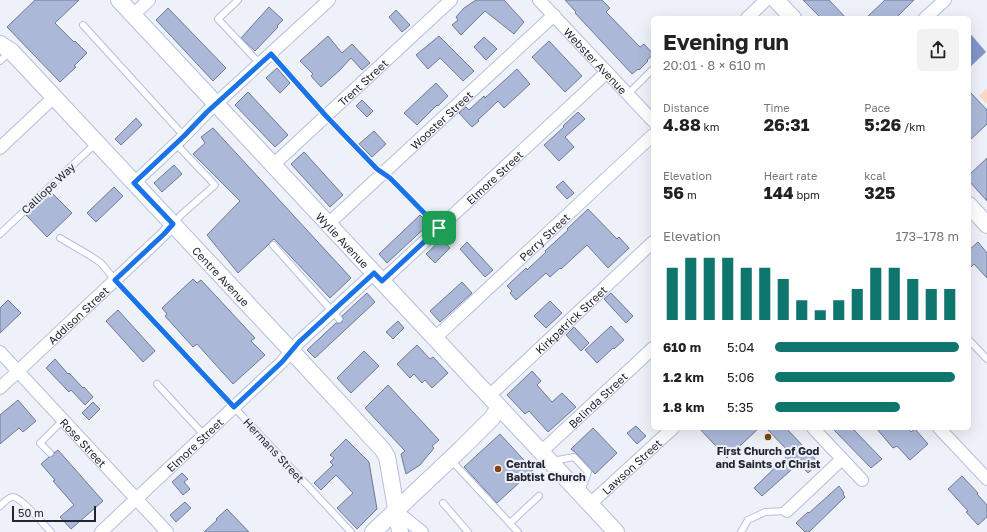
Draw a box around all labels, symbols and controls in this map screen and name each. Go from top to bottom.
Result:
street label: Webster Avenue [562,25,630,96]
text: Evening run [663,28,789,55]
button: share [917,29,959,71]
street label: Trent Street [335,56,390,108]
text: 20:01 · 8 × 610 m [663,57,766,73]
street label: Wooster Street [407,88,475,151]
text: Distance [663,101,709,114]
text: Time [764,101,790,114]
text: Pace [864,101,890,114]
text: 4.88 [663,114,701,135]
text: 26:31 [764,114,809,135]
text: 5:26 [864,114,901,135]
text: km [701,120,720,133]
text: /km [901,120,925,133]
street label: Elmore Street [463,147,525,206]
street label: Calliope Way [19,160,77,216]
text: Elevation [663,169,712,182]
text: Heart rate [764,169,817,182]
text: kcal [864,169,886,182]
text: 56 [663,182,684,203]
text: 144 [764,182,794,203]
text: 325 [864,182,895,203]
text: m [684,188,697,201]
text: bpm [794,188,820,201]
street label: Wylie Avenue [314,209,372,270]
street label: Perry Street [516,210,572,263]
pin [422,211,456,245]
icon: arrive [428,217,450,239]
text: Elevation [663,228,721,244]
text: 173–178 m [895,228,959,244]
street label: Centre Avenue [190,243,252,309]
street label: Addison Street [45,283,111,346]
street label: Kirkpatrick Street [532,283,609,356]
text: 610 m [663,339,701,355]
text: 5:04 [727,339,754,355]
street label: Belinda Street [565,369,629,430]
text: 1.2 km [663,369,704,385]
text: 5:06 [727,369,754,385]
text: 1.8 km [663,399,704,415]
text: 5:35 [727,399,754,415]
street label: Rose Street [58,415,109,469]
street label: Elmore Street [163,415,225,474]
street label: Hermans Street [241,415,307,485]
marker: First Church of God and Saints of Christ [763,432,773,442]
street label: Lawson Street [599,436,664,497]
place label: First Church of God and Saints of Christ [716,444,821,470]
place label: Central Babtist Church [506,457,586,483]
marker: Central Babtist Church [493,464,503,474]
scale bar [12,504,96,523]
text: 50 m [18,506,44,519]

